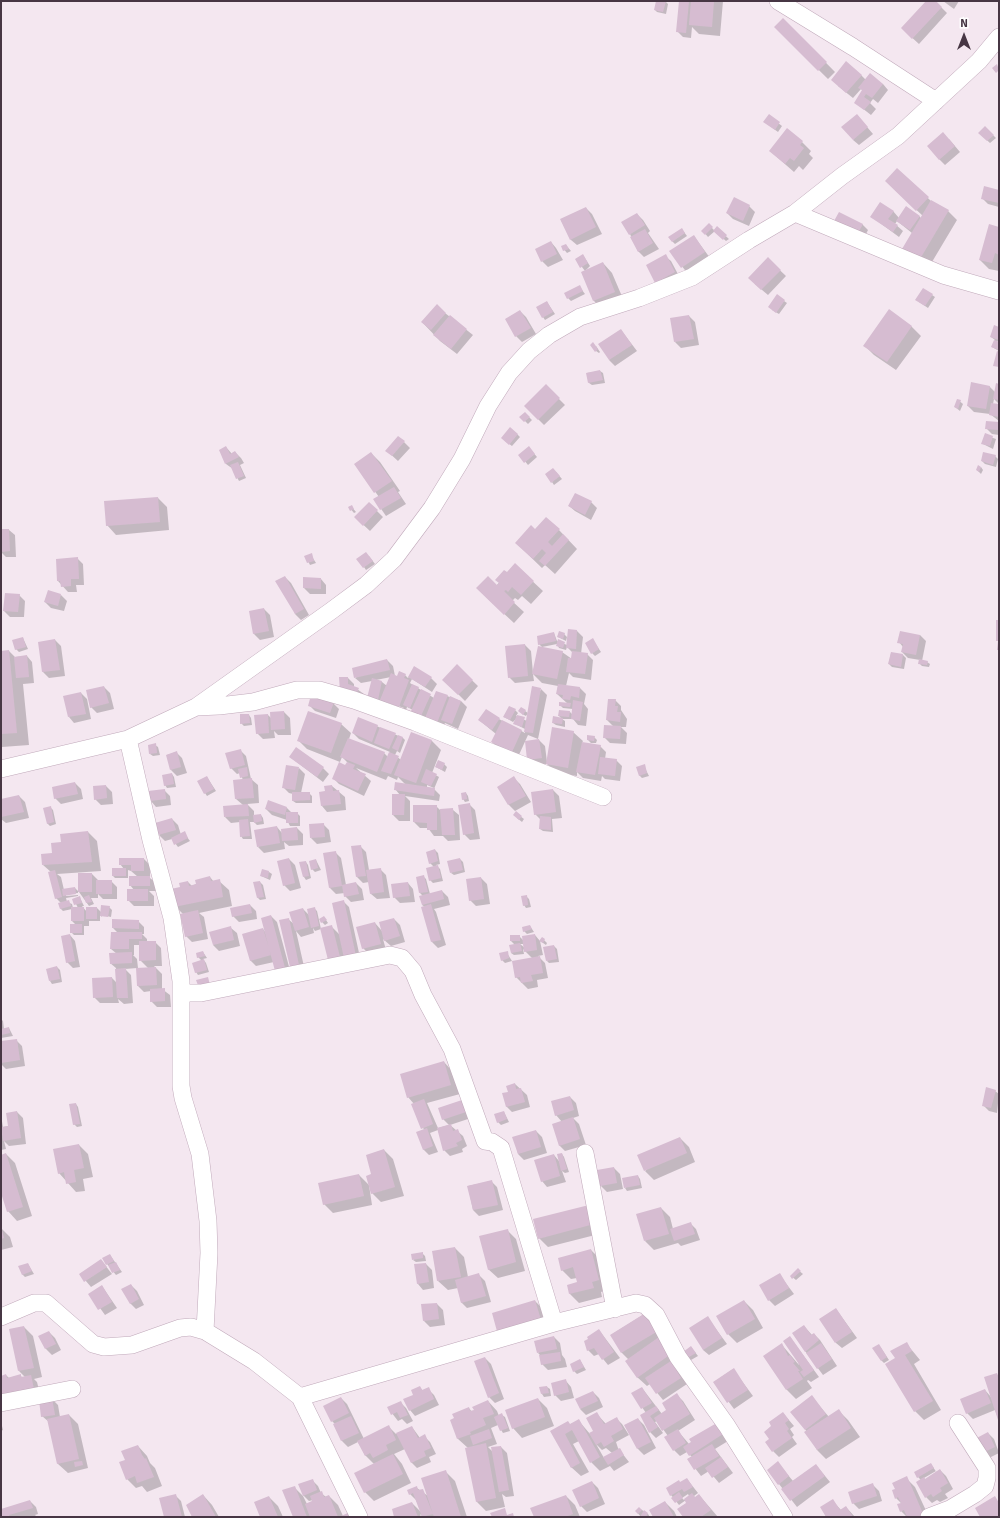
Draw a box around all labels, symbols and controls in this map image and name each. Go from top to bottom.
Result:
north arrow [944,16,984,56]
text: N [960,17,968,30]

